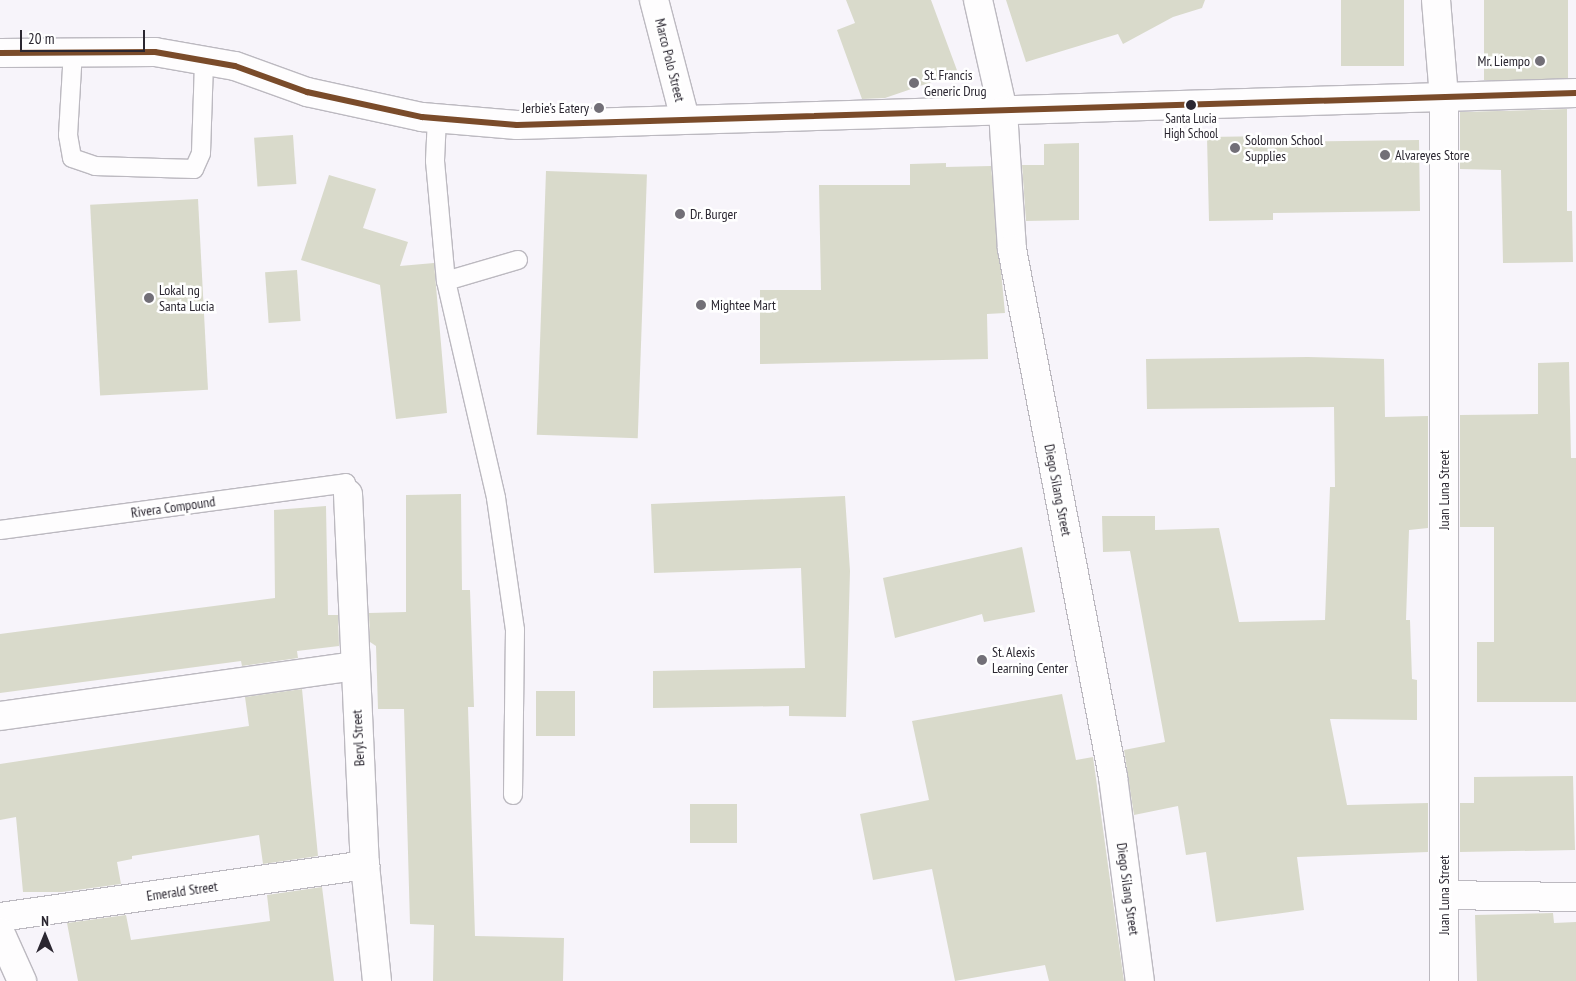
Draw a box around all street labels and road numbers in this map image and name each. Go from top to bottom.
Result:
street label: Marco Polo Street [652,17,688,103]
street label: Diego Silang Street [1041,443,1075,537]
street label: Juan Luna Street [1436,450,1452,530]
street label: Rivera Compound [130,493,216,521]
street label: Beryl Street [348,709,368,767]
street label: Diego Silang Street [1113,842,1143,936]
street label: Juan Luna Street [1436,855,1452,935]
street label: Emerald Street [145,878,219,904]

